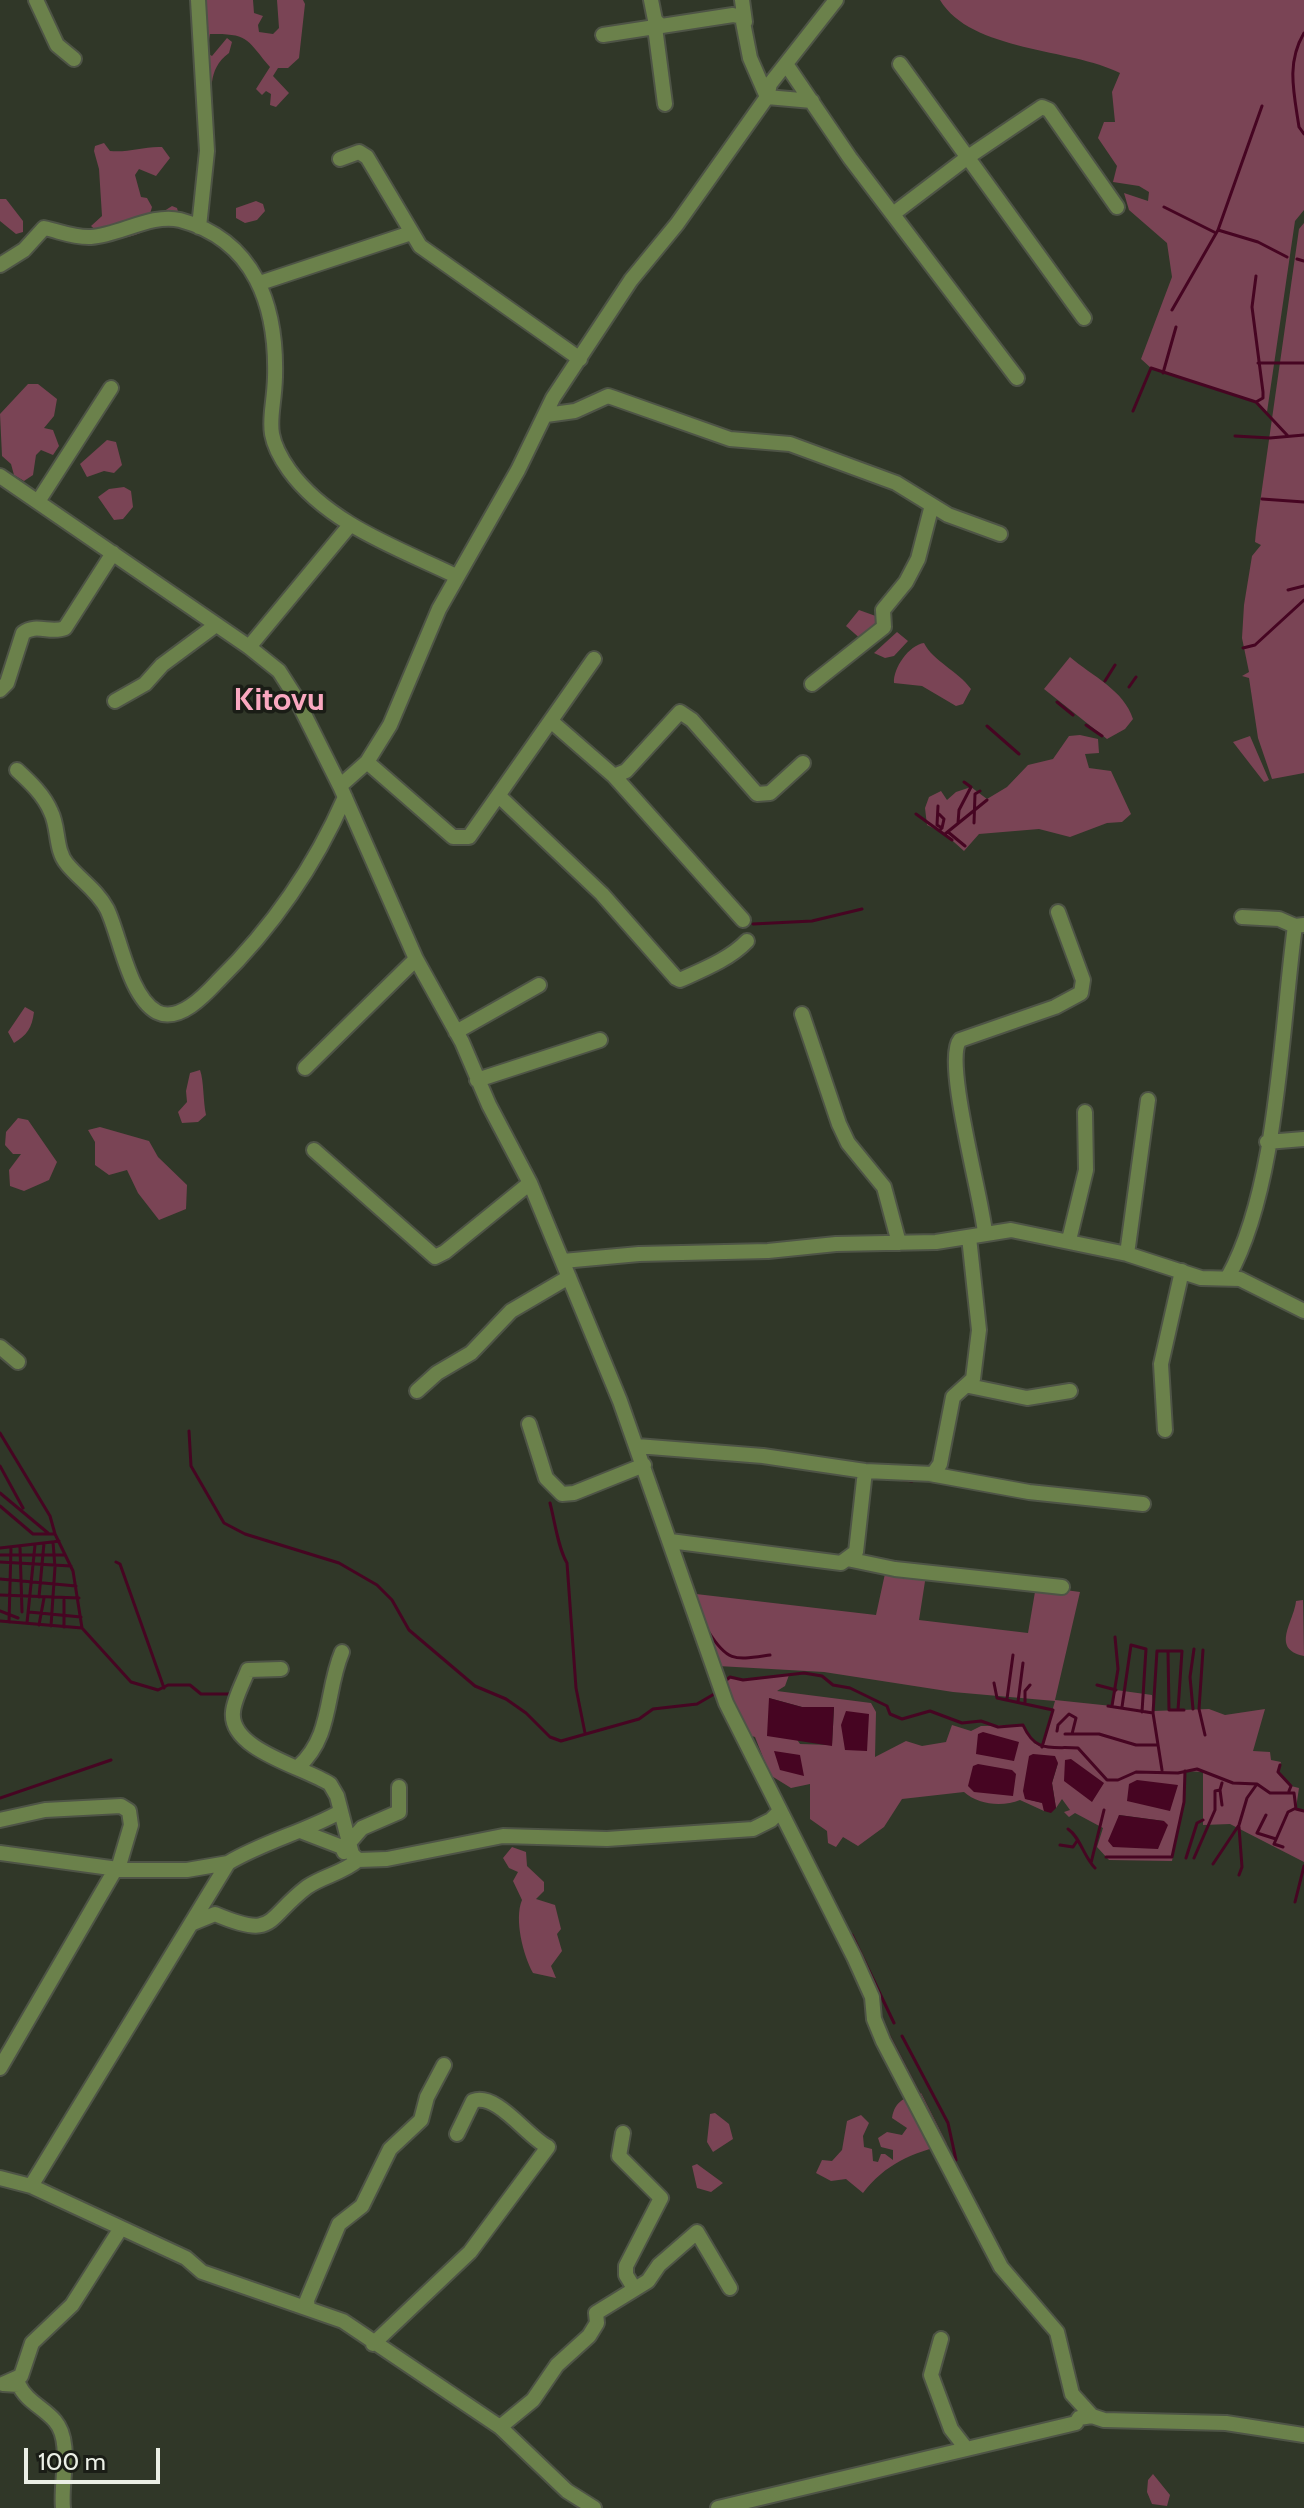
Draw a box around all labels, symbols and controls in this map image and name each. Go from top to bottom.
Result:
district label: Kitovu [233,682,325,720]
scale bar [28,2432,164,2482]
text: 100 m [38,2447,106,2476]

